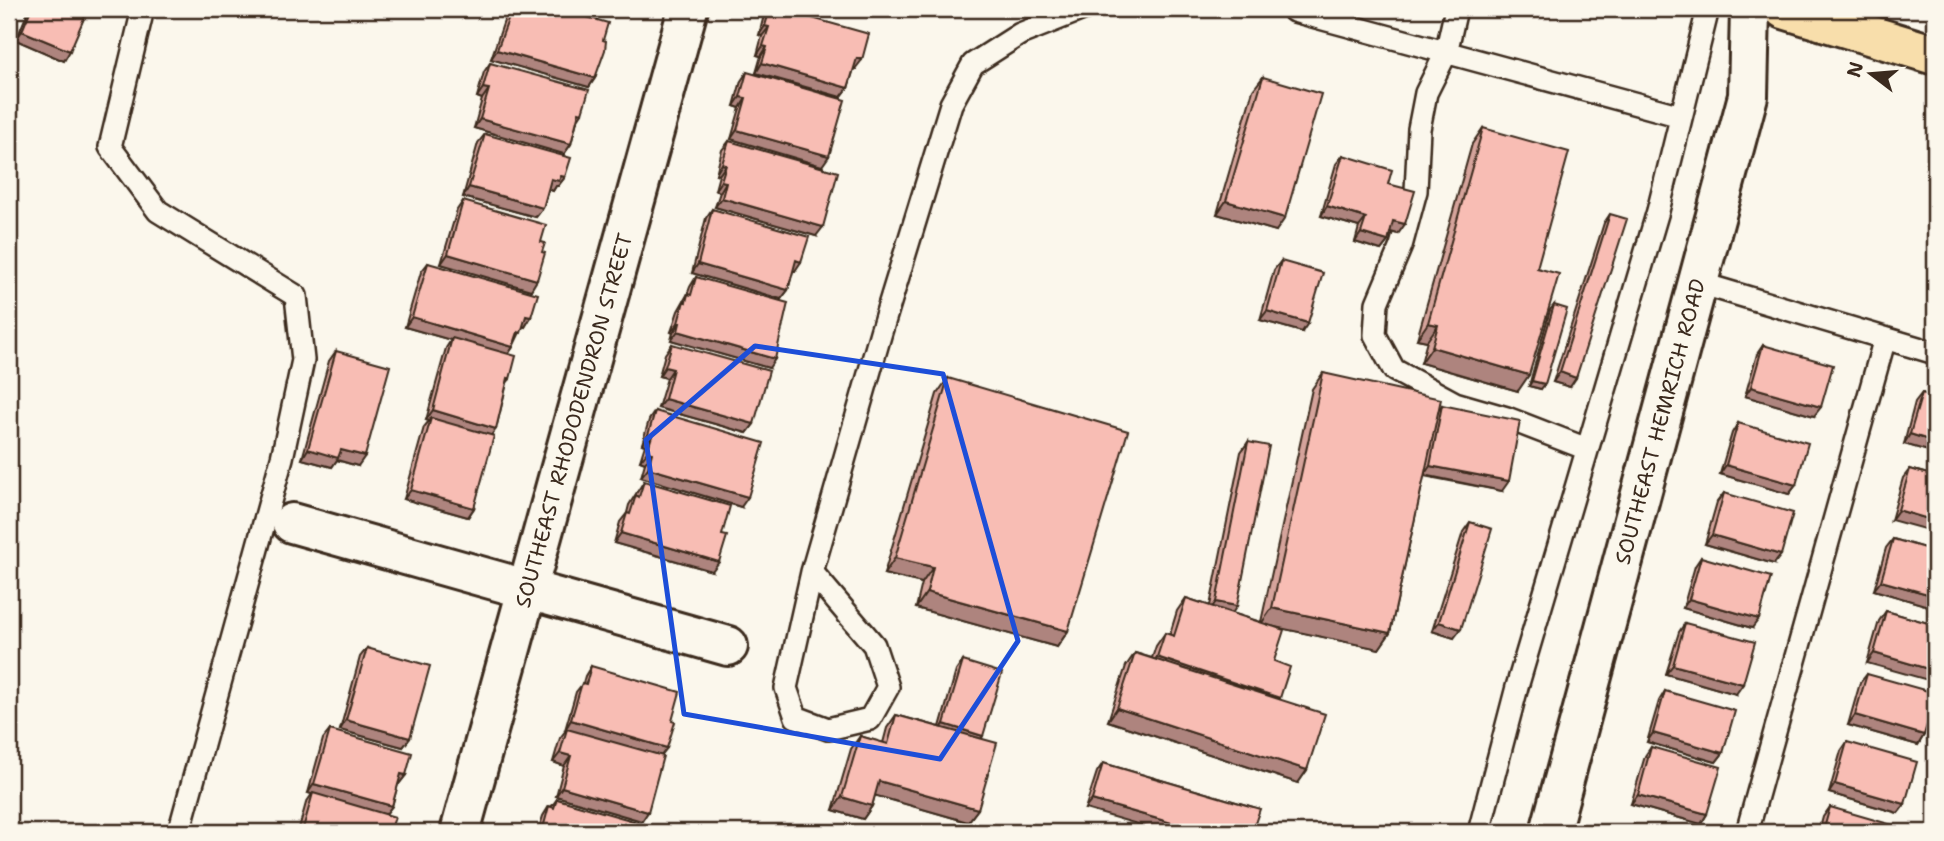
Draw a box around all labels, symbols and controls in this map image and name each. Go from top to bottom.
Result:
north arrow [1836,38,1906,108]
text: N [1841,59,1869,80]
street label: SOUTHEAST RHODODENDRON STREET [509,230,639,611]
street label: SOUTHEAST HEMRICH ROAD [1609,276,1712,568]

